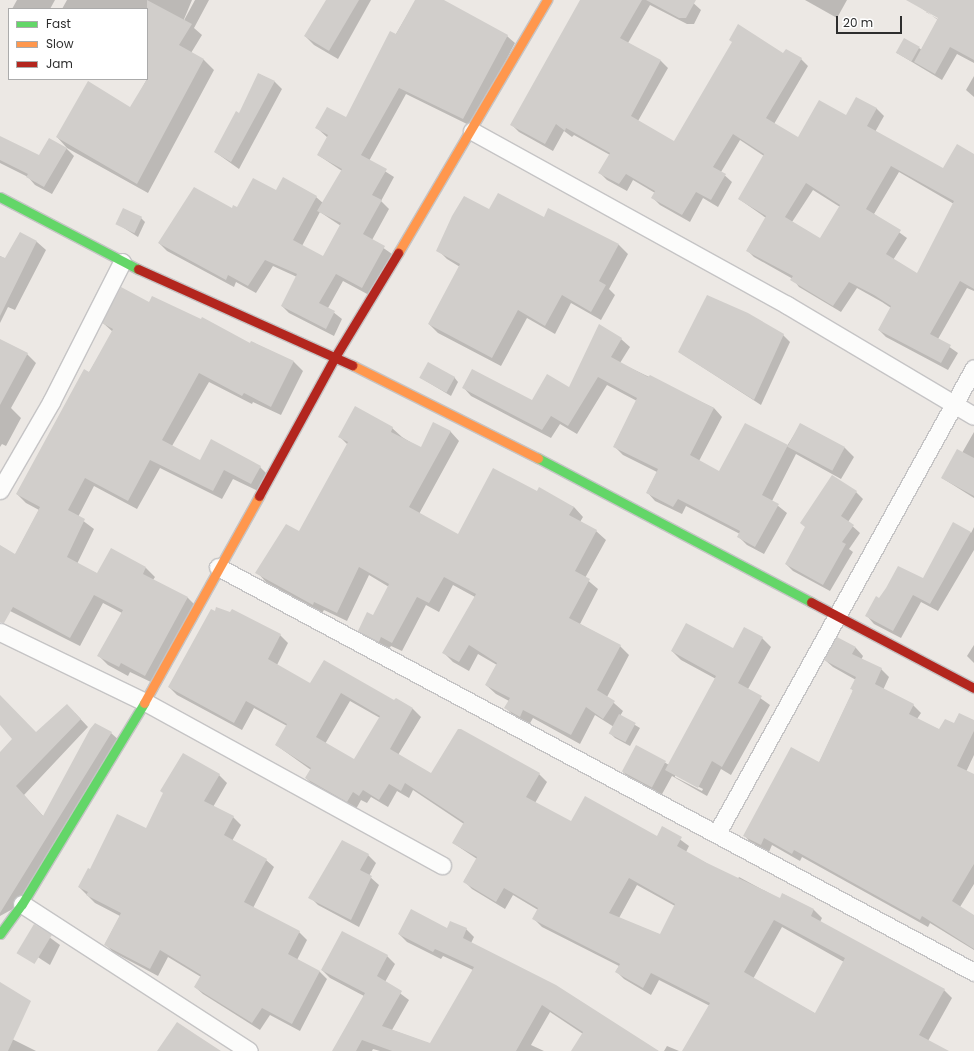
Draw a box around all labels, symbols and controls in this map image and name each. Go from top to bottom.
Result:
legend [8,8,148,80]
scale bar [838,8,904,34]
text: 20 m [843,14,873,31]
text: Fast [46,15,71,32]
text: Slow [46,35,74,52]
text: Jam [46,55,73,72]

